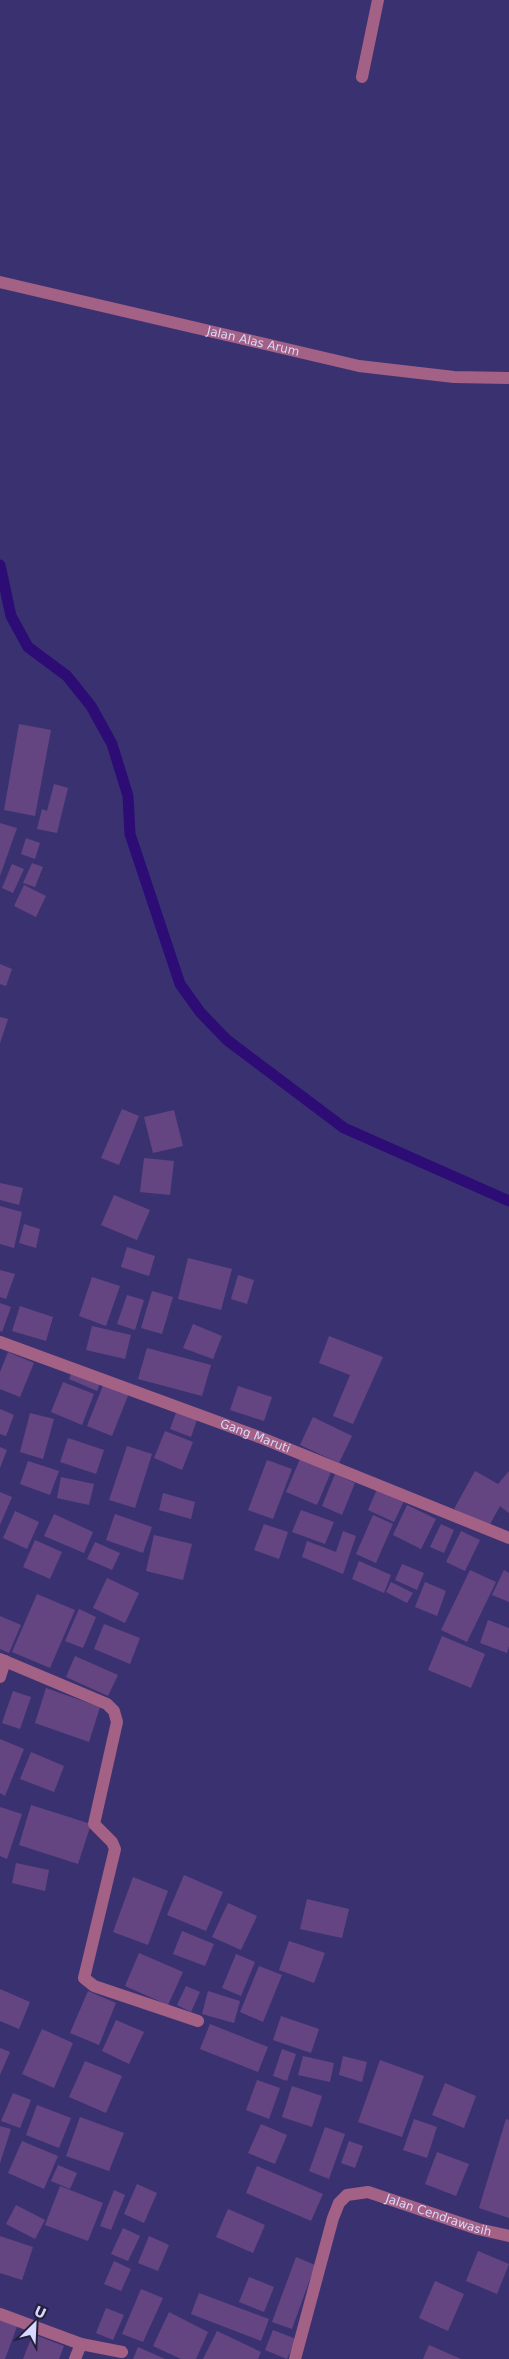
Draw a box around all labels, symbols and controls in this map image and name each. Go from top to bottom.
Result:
street label: Jalan Alas Arum [205,323,301,359]
street label: Gang Maruti [218,1416,292,1456]
street label: Jalan Cendrawasih [383,2191,493,2239]
north arrow [10,2299,60,2349]
text: U [32,2303,49,2322]

